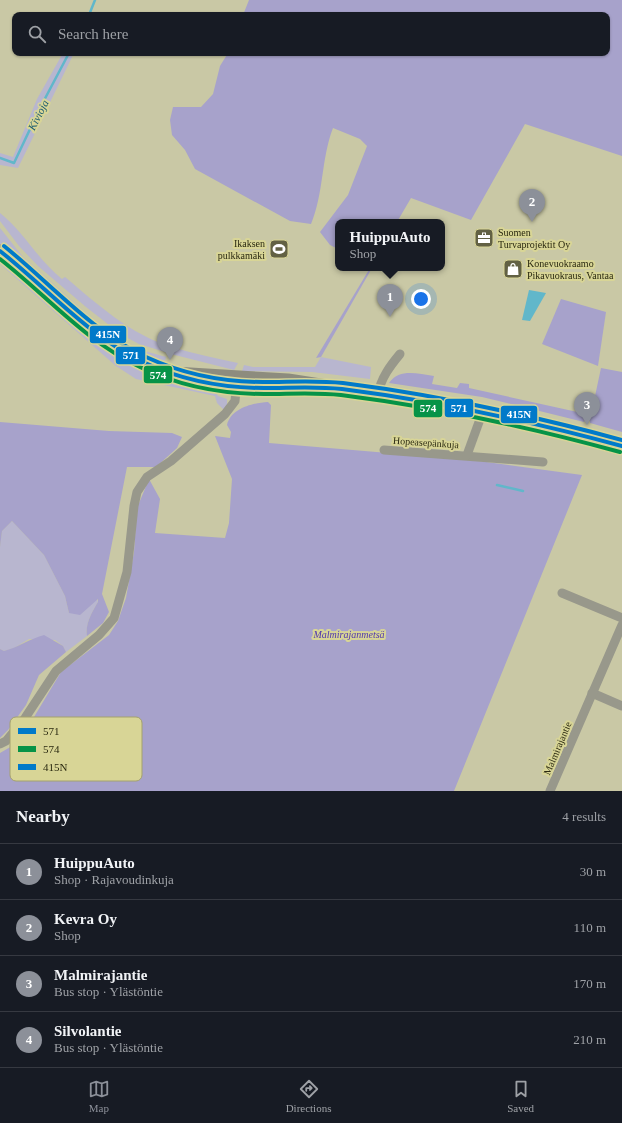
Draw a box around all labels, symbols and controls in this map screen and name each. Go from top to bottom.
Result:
search box [12,12,610,56]
icon: search [26,23,48,45]
text: Search here [58,26,128,42]
water label: Kivioja [25,97,51,133]
pin: 2 [519,189,545,222]
popup [335,219,445,271]
office icon: Suomen Turvaprojektit Oy [473,227,495,249]
place label: Suomen Turvaprojektit Oy [498,227,570,250]
text: HuippuAuto [350,229,430,245]
place label: Ikaksen pulkkamäki [218,238,265,261]
sports icon: Ikaksen pulkkamäki [268,238,290,260]
text: Shop [350,246,376,261]
shop icon: Konevuokraamo Pikavuokraus, Vantaa [502,258,524,280]
place label: Konevuokraamo Pikavuokraus, Vantaa [527,258,614,281]
pin: 1 [377,284,403,317]
your location [411,289,431,309]
line badge: 415N [89,325,127,344]
pin: 4 [157,327,183,360]
text: 415N [96,328,120,340]
line badge: 571 [115,346,146,365]
text: 571 [123,349,139,361]
line badge: 574 [143,365,173,384]
text: 574 [150,369,167,381]
pin: 3 [574,392,600,425]
line badge: 571 [444,398,474,418]
line badge: 574 [413,399,443,418]
text: 574 [420,402,437,414]
text: 571 [451,402,467,414]
line badge: 415N [500,405,538,424]
text: 415N [507,408,531,420]
street label: Hopeasepänkuja [393,435,460,450]
park label: Malmirajanmetsä [312,629,385,640]
legend [10,717,142,781]
street label: Malmirajantie [541,719,574,776]
text: 571 [43,725,60,737]
text: 574 [43,743,60,755]
text: 415N [43,761,68,773]
text: Nearby [16,807,70,826]
text: 4 results [562,809,606,824]
text: HuippuAuto [54,855,135,871]
text: 1 [26,864,32,879]
text: 30 m [580,864,606,879]
text: Shop · Rajavoudinkuja [54,872,174,887]
text: Kevra Oy [54,911,117,927]
text: 2 [26,920,32,935]
text: 110 m [574,920,606,935]
text: Shop [54,928,81,943]
text: Malmirajantie [54,967,147,983]
text: 3 [26,976,32,991]
text: 170 m [573,976,606,991]
text: Bus stop · Ylästöntie [54,984,163,999]
text: Silvolantie [54,1023,122,1039]
text: 4 [26,1032,32,1047]
text: 210 m [573,1032,606,1047]
text: Bus stop · Ylästöntie [54,1040,163,1055]
tab: Map [88,1078,110,1114]
tab: Directions [286,1078,331,1114]
tab: Saved [507,1078,534,1114]

